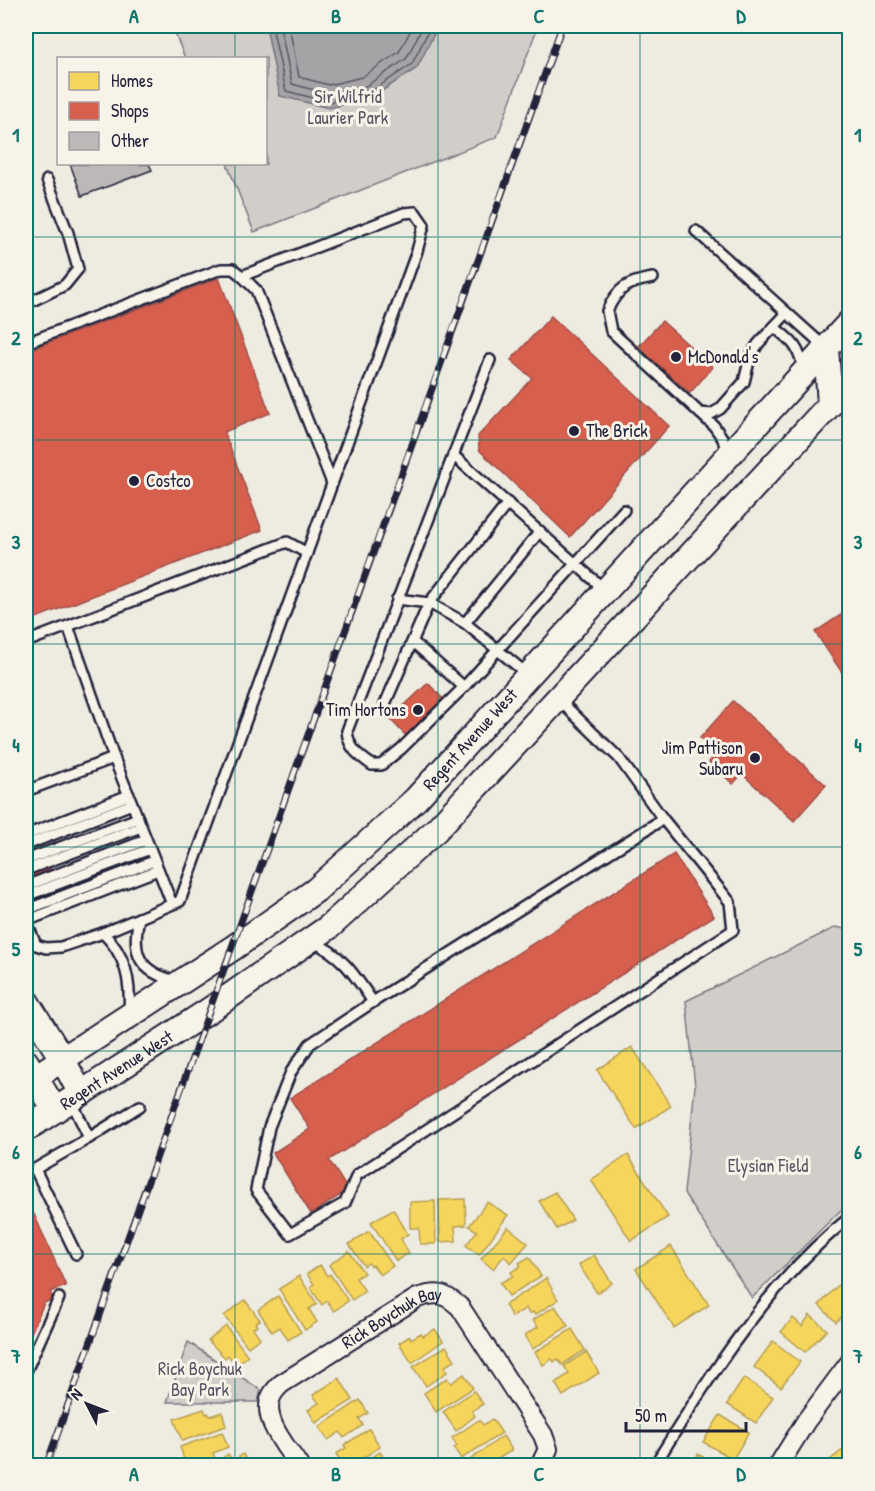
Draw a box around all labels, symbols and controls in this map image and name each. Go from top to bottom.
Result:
text: A [129,2,139,29]
text: B [331,2,341,29]
text: C [534,2,545,29]
text: D [736,2,746,29]
legend [57,57,267,165]
text: Homes [111,68,153,93]
park label: Sir Wilfrid Laurier Park [308,84,389,130]
text: Shops [111,98,149,123]
text: 1 [12,121,20,148]
text: 1 [854,121,862,148]
text: Other [111,128,149,153]
text: 2 [11,324,21,351]
text: 2 [853,324,863,351]
place label: McDonald's [688,344,758,369]
marker: McDonald's [669,350,683,364]
place label: The Brick [586,418,648,443]
marker: The Brick [567,424,581,438]
place label: Costco [146,468,190,493]
marker: Costco [127,474,141,488]
text: 3 [12,528,21,555]
text: 3 [854,528,863,555]
street label: Regent Avenue West [417,682,523,796]
place label: Tim Hortons [326,697,406,722]
marker: Tim Hortons [411,703,425,717]
text: 4 [12,731,20,758]
text: 4 [854,731,862,758]
place label: Jim Pattison Subaru [661,735,743,781]
marker: Jim Pattison Subaru [748,751,762,765]
text: 5 [12,935,21,962]
text: 5 [854,935,863,962]
street label: Regent Avenue West [55,1023,178,1116]
text: 6 [12,1138,20,1165]
text: 6 [854,1138,862,1165]
park label: Elysian Field [728,1153,808,1178]
street label: Rick Boychuk Bay [337,1281,444,1355]
text: 7 [10,1342,21,1369]
text: 7 [852,1342,863,1369]
park label: Rick Boychuk Bay Park [158,1356,243,1402]
north arrow [57,1374,117,1434]
text: N [65,1383,87,1404]
scale bar [626,1395,746,1433]
text: 50 m [635,1403,667,1428]
text: A [129,1460,139,1487]
text: B [331,1460,341,1487]
text: C [534,1460,545,1487]
text: D [736,1460,746,1487]

